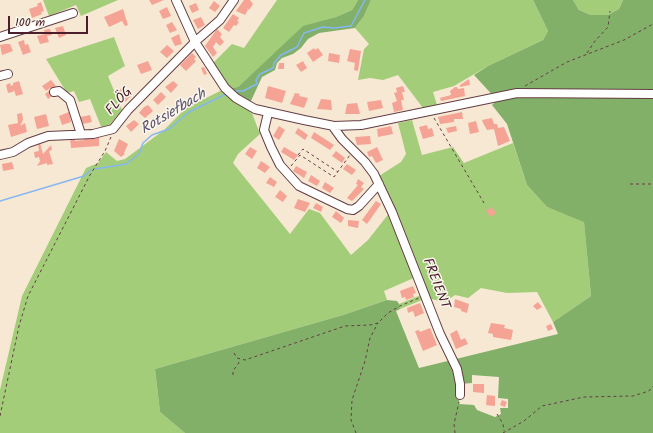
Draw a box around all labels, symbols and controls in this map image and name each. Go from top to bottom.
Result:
scale bar [10,8,90,34]
text: 100 m [15,13,45,32]
street label: FLÖG [103,84,137,120]
water label: Rotsiefbach [138,86,210,140]
street label: FREIENT [418,256,452,312]

